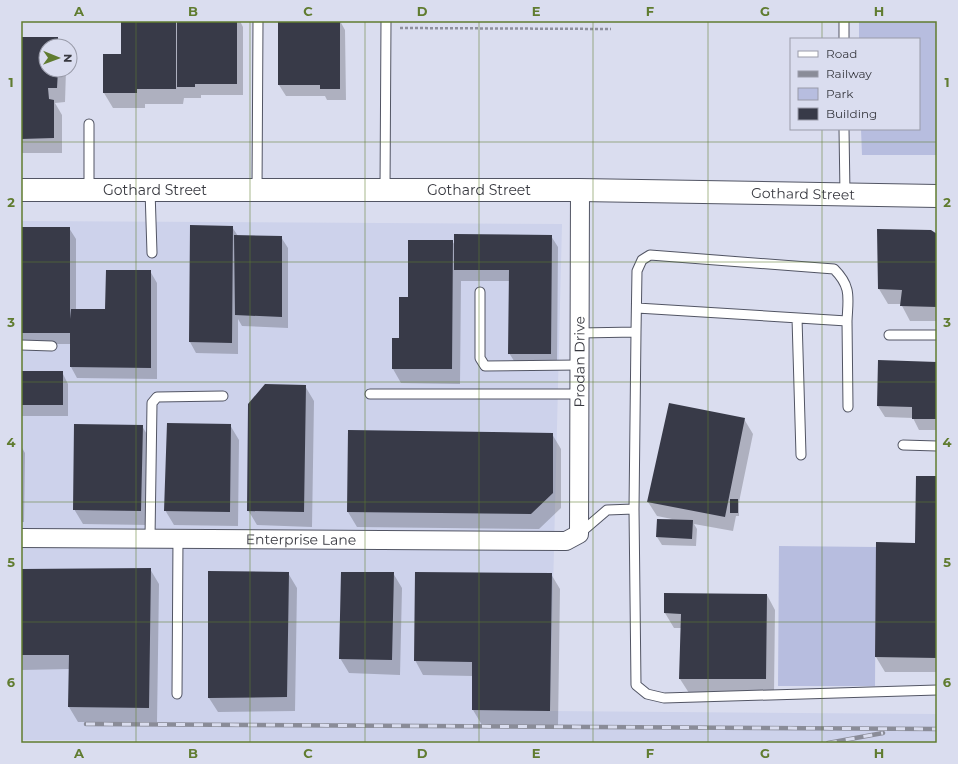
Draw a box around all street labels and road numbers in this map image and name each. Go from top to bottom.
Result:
street label: Gothard Street [103,181,207,199]
street label: Gothard Street [427,181,531,199]
street label: Gothard Street [751,184,855,204]
street label: Prodan Drive [570,316,589,408]
street label: Enterprise Lane [246,530,356,549]

